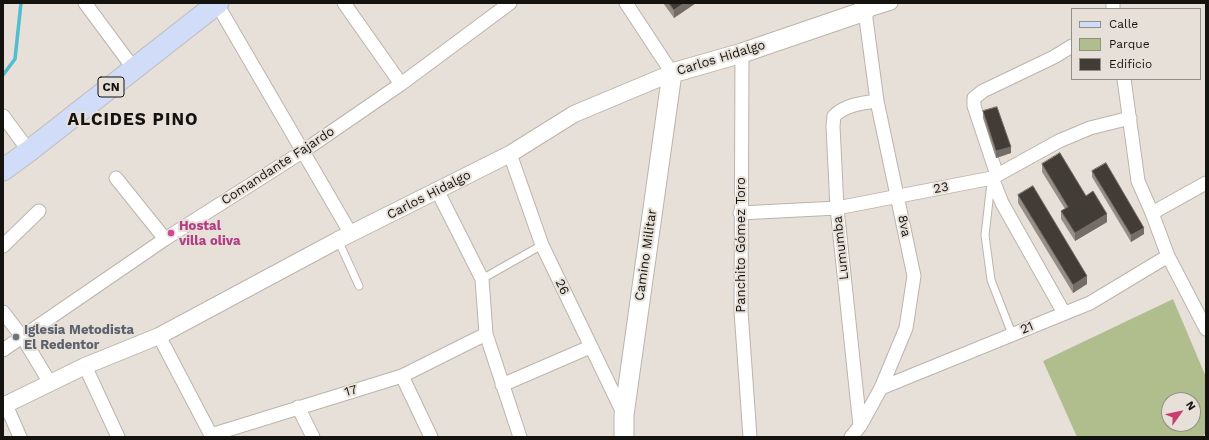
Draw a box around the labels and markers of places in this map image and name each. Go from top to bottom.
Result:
place label: Hostal villa oliva [179,218,240,249]
marker: Hostal villa oliva [166,228,176,238]
place label: Iglesia Metodista El Redentor [24,322,134,353]
marker: Iglesia Metodista El Redentor [11,332,21,342]

